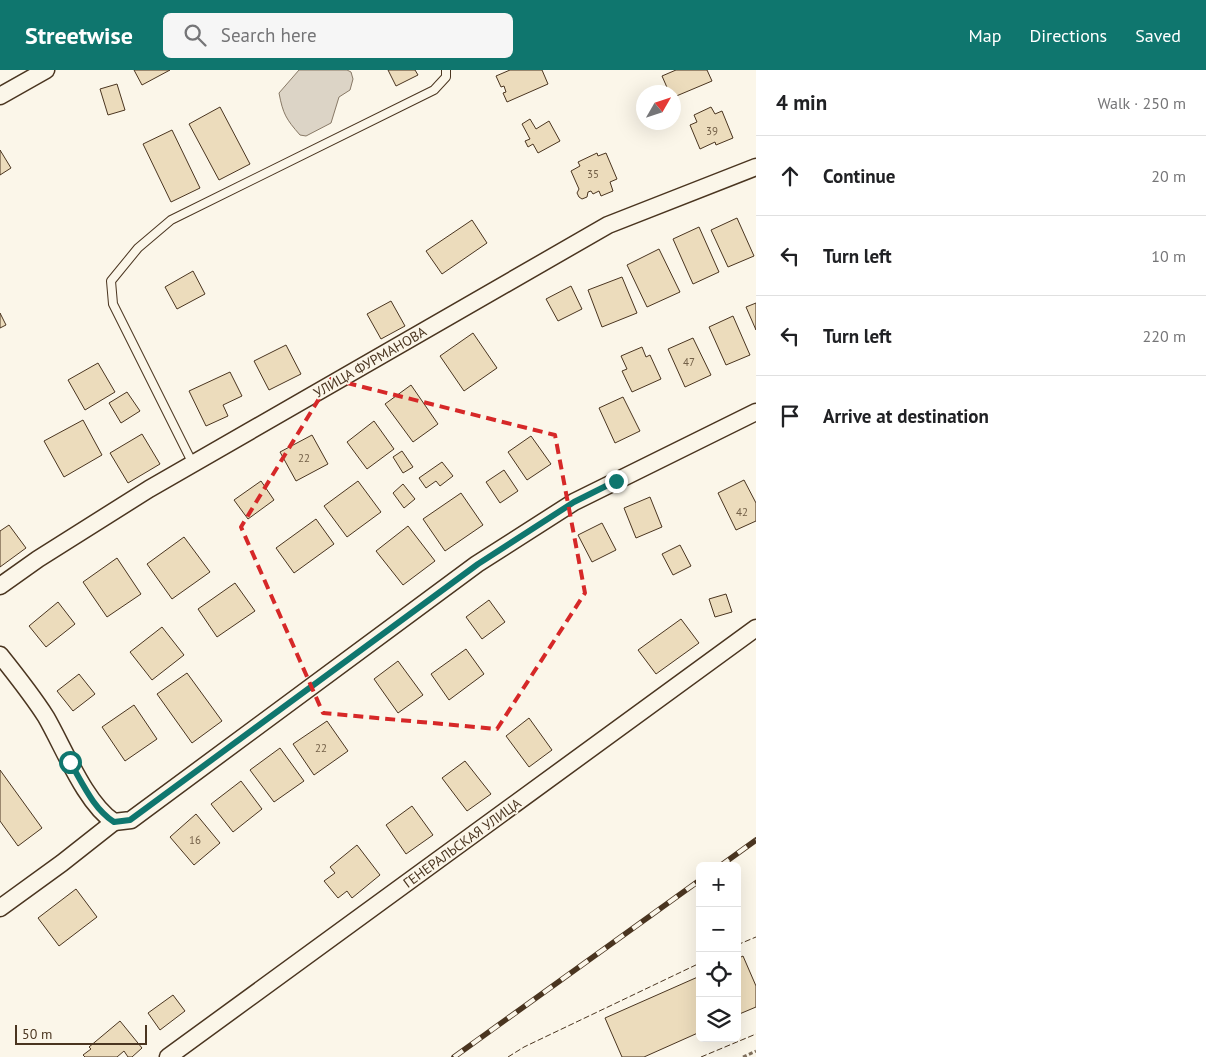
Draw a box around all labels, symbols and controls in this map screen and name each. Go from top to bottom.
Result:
search box [163,13,513,58]
text: Streetwise [25,20,133,51]
icon: search [181,21,209,49]
text: Search here [221,23,317,47]
text: Map [969,24,1001,47]
text: Directions [1029,24,1107,47]
text: Saved [1135,24,1181,47]
north arrow [636,85,681,130]
text: 4 min [776,89,827,116]
text: Walk · 250 m [1097,93,1186,113]
house number: 39 [706,124,718,138]
icon: ahead [776,162,804,190]
text: Continue [823,164,895,188]
text: 20 m [1151,166,1186,186]
house number: 35 [587,167,599,181]
icon: left [776,242,804,270]
text: Turn left [823,244,892,268]
text: 10 m [1151,246,1186,266]
street label: УЛИЦА ФУРМАНОВА [310,322,430,402]
icon: left [776,322,804,350]
text: Turn left [823,324,892,348]
text: 220 m [1143,326,1186,346]
house number: 47 [683,355,695,369]
icon: arrive [776,402,804,430]
text: Arrive at destination [823,404,989,428]
house number: 22 [298,451,310,465]
route end [605,470,628,493]
house number: 42 [736,505,748,519]
house number: 22 [315,741,327,755]
route start [59,751,82,774]
street label: ГЕНЕРАЛЬСКАЯ УЛИЦА [400,794,525,892]
house number: 16 [189,833,201,847]
map controls [696,862,741,1042]
button: + [696,862,741,907]
button: − [696,907,741,952]
button: locate [696,952,741,997]
button: layers [696,997,741,1042]
scale bar [15,1022,148,1045]
text: 50 m [22,1025,52,1043]

